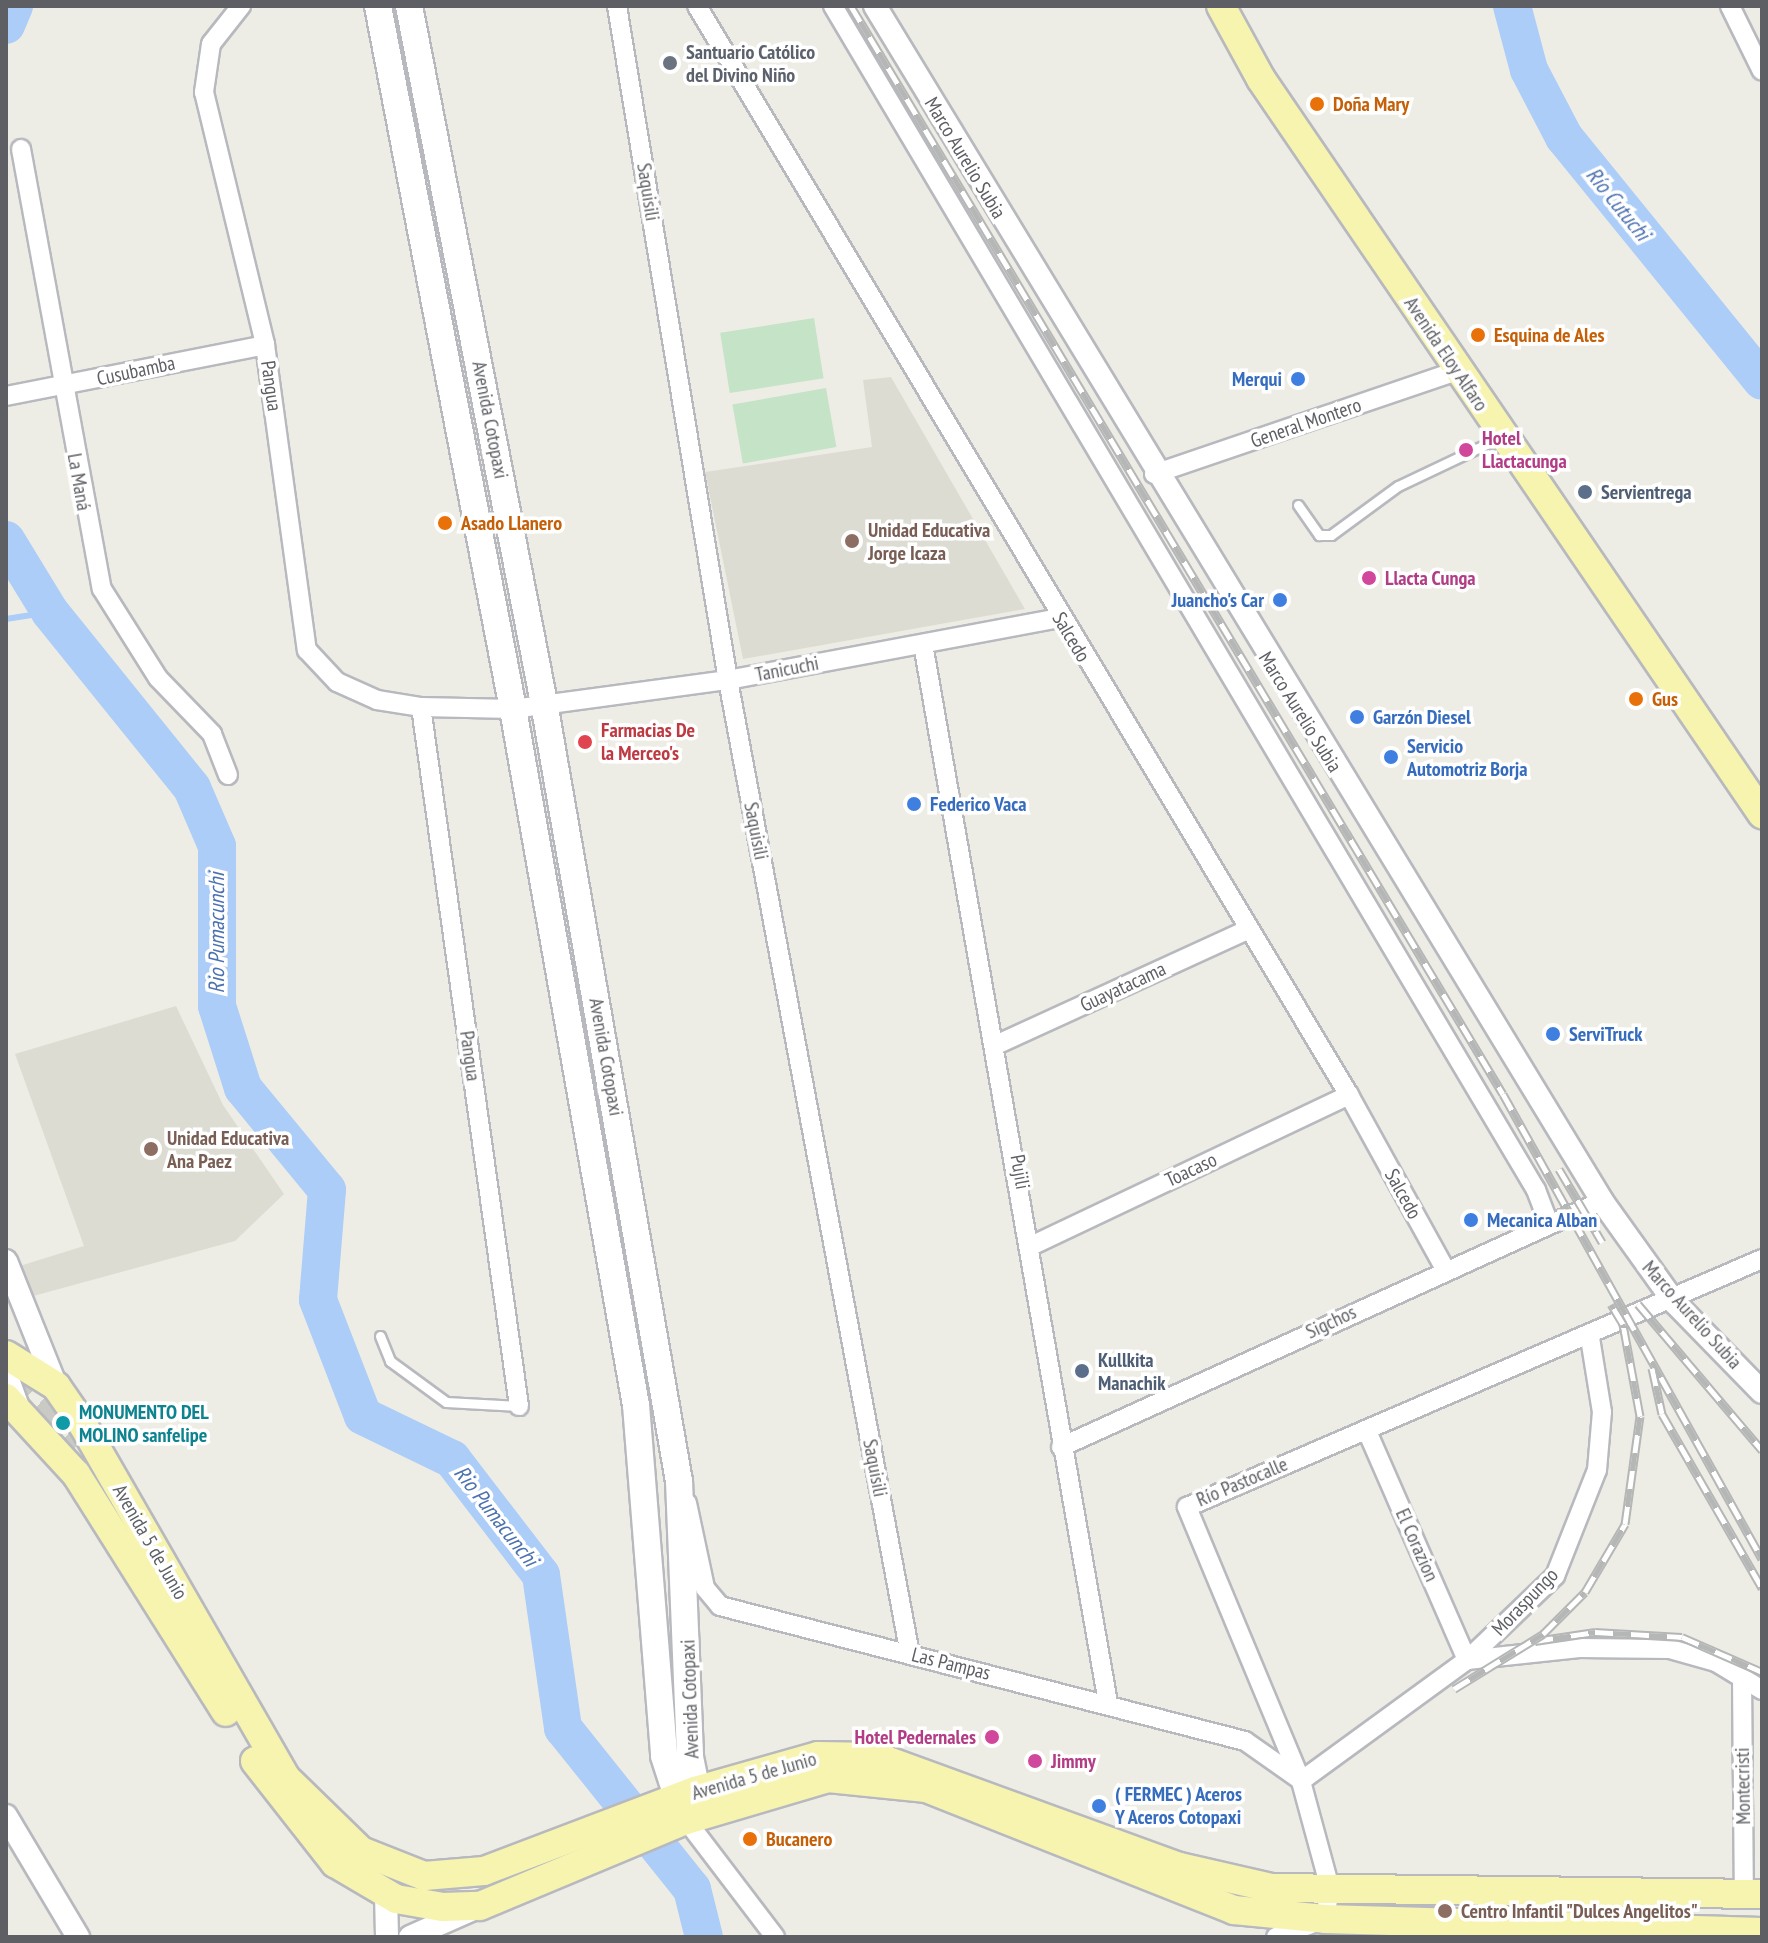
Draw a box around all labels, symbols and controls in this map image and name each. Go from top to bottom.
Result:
place label: Santuario Católico del Divino Niño [686,40,815,87]
marker: Santuario Católico del Divino Niño [661,54,679,72]
place label: Doña Mary [1333,92,1409,116]
street label: Marco Aurelio Subia [919,93,1011,223]
marker: Doña Mary [1308,95,1326,113]
street label: Saquisili [632,161,664,223]
water label: Río Cutuchi [1580,162,1656,246]
street label: Avenida Eloy Alfaro [1399,292,1493,416]
place label: Esquina de Ales [1494,323,1605,347]
marker: Esquina de Ales [1469,326,1487,344]
street label: Cusubamba [95,351,177,391]
street label: Pangua [256,359,286,413]
street label: Avenida Cotopaxi [467,359,513,481]
place label: Merqui [1232,367,1282,391]
marker: Merqui [1289,370,1307,388]
street label: General Montero [1248,393,1364,453]
place label: Hotel Llactacunga [1482,426,1567,473]
marker: Hotel Llactacunga [1457,441,1475,459]
street label: La Maná [62,451,96,513]
place label: Servientrega [1601,480,1692,504]
marker: Servientrega [1576,483,1594,501]
place label: Asado Llanero [461,511,562,535]
marker: Asado Llanero [436,514,454,532]
place label: Unidad Educativa Jorge Icaza [868,518,990,565]
marker: Unidad Educativa Jorge Icaza [843,532,861,550]
place label: Llacta Cunga [1385,566,1476,590]
marker: Llacta Cunga [1360,569,1378,587]
place label: Juancho's Car [1171,588,1264,612]
marker: Juancho's Car [1271,591,1289,609]
street label: Salcedo [1047,608,1095,666]
street label: Marco Aurelio Subia [1253,647,1347,777]
street label: Tanicuchi [753,651,821,687]
place label: Gus [1652,687,1678,711]
marker: Gus [1627,690,1645,708]
place label: Garzón Diesel [1373,705,1471,729]
marker: Garzón Diesel [1348,708,1366,726]
place label: Farmacias De la Merceo's [601,718,695,765]
marker: Farmacias De la Merceo's [576,733,594,751]
place label: Servicio Automotriz Borja [1407,734,1528,781]
marker: Servicio Automotriz Borja [1382,748,1400,766]
place label: Federico Vaca [930,792,1027,816]
marker: Federico Vaca [905,795,923,813]
street label: Saquisili [739,800,773,862]
water label: Rio Pumacunchi [204,873,230,993]
street label: Guayatacama [1076,957,1170,1017]
street label: Avenida Cotopaxi [584,996,628,1118]
place label: ServiTruck [1569,1022,1642,1046]
marker: ServiTruck [1544,1025,1562,1043]
street label: Pangua [455,1029,485,1083]
place label: Unidad Educativa Ana Paez [167,1126,289,1173]
marker: Unidad Educativa Ana Paez [142,1140,160,1158]
street label: Toacaso [1161,1148,1221,1192]
street label: Pujili [1005,1153,1035,1191]
street label: Salcedo [1380,1165,1426,1223]
place label: Mecanica Alban [1487,1208,1598,1232]
marker: Mecanica Alban [1462,1211,1480,1229]
street label: Marco Aurelio Subia [1637,1256,1747,1374]
street label: Sigchos [1302,1300,1360,1344]
place label: Kullkita Manachik [1098,1348,1165,1395]
marker: Kullkita Manachik [1073,1362,1091,1380]
place label: MONUMENTO DEL MOLINO sanfelipe [79,1400,209,1447]
marker: MONUMENTO DEL MOLINO sanfelipe [54,1414,72,1432]
street label: Saquisili [858,1437,892,1499]
street label: Río Pastocalle [1193,1452,1291,1512]
water label: Rio Pumacunchi [448,1460,544,1572]
street label: Avenida 5 de Junio [107,1480,193,1604]
street label: El Corazion [1390,1505,1444,1585]
street label: Moraspungo [1487,1563,1563,1641]
street label: Avenida Cotopaxi [676,1639,704,1759]
street label: Las Pampas [909,1643,993,1685]
place label: Hotel Pedernales [855,1725,976,1749]
marker: Hotel Pedernales [983,1728,1001,1746]
street label: Avenida 5 de Junio [689,1747,819,1805]
street label: Montecristi [1730,1747,1756,1825]
place label: Jimmy [1051,1749,1096,1773]
marker: Jimmy [1026,1752,1044,1770]
place label: ( FERMEC ) Aceros Y Aceros Cotopaxi [1115,1782,1243,1829]
marker: ( FERMEC ) Aceros Y Aceros Cotopaxi [1090,1797,1108,1815]
place label: Bucanero [766,1827,832,1851]
marker: Bucanero [741,1830,759,1848]
place label: Centro Infantil "Dulces Angelitos" [1461,1899,1700,1923]
marker: Centro Infantil "Dulces Angelitos" [1436,1902,1454,1920]

